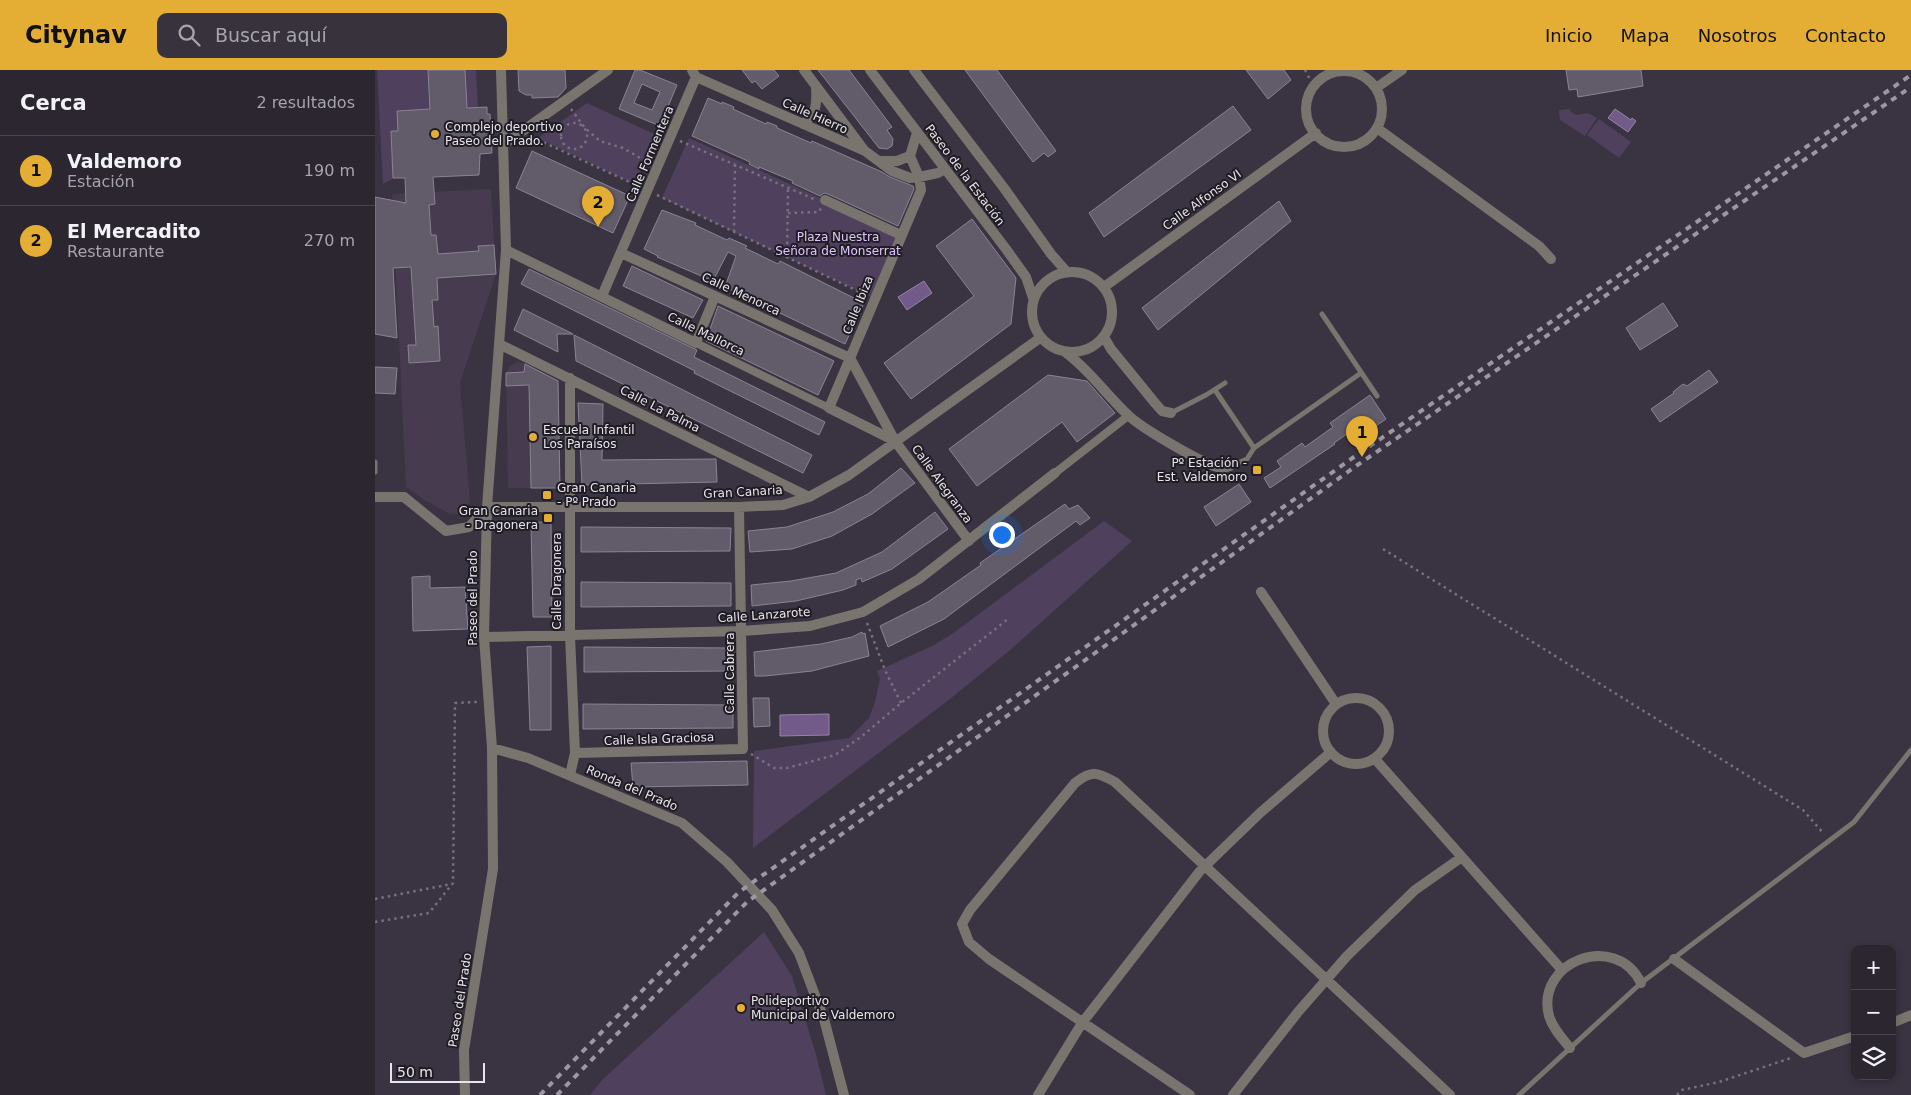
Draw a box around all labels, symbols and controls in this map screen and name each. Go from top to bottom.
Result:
search box [157,13,507,58]
text: Citynav [25,21,127,49]
icon: search [175,21,203,49]
text: Buscar aquí [215,24,327,46]
text: Inicio [1545,25,1593,46]
text: Mapa [1621,25,1670,46]
text: Nosotros [1698,25,1777,46]
text: Contacto [1805,25,1886,46]
text: Cerca [20,91,87,115]
text: 2 resultados [256,93,355,112]
street label: Calle Hierro [780,95,850,137]
street label: Calle Formentera [623,104,677,204]
place label: Complejo deportivo Paseo del Prado. [445,120,563,148]
street label: Paseo de la Estación [922,122,1008,228]
marker: Complejo deportivo Paseo del Prado. [429,128,441,140]
text: Valdemoro [67,150,182,172]
text: 1 [30,161,42,180]
text: 190 m [304,161,355,180]
street label: Calle Alfonso VI [1160,167,1244,233]
text: Estación [67,172,135,191]
pin: 2 [582,186,614,227]
text: El Mercadito [67,220,201,242]
park label: Plaza Nuestra Señora de Monserrat [775,230,901,258]
text: 2 [30,231,42,250]
text: 270 m [304,231,355,250]
text: Restaurante [67,242,164,261]
street label: Calle Menorca [700,270,782,318]
street label: Calle Ibiza [840,274,876,336]
street label: Calle Mallorca [665,309,747,359]
street label: Calle La Palma [618,383,702,435]
pin: 1 [1346,416,1378,457]
place label: Escuela Infantil Los Paraísos [543,423,635,451]
marker: Escuela Infantil Los Paraísos [527,431,539,443]
street label: Calle Alegranza [909,442,975,526]
place label: Pº Estación - Est. Valdemoro [1157,456,1247,484]
marker: Pº Estación - Est. Valdemoro [1251,464,1263,476]
place label: Gran Canaria - Pº Prado [557,481,636,509]
street label: Gran Canaria [703,483,783,501]
marker: Gran Canaria - Pº Prado [541,489,553,501]
place label: Gran Canaria - Dragonera [459,504,538,532]
marker: Gran Canaria - Dragonera [542,512,554,524]
your location [989,522,1015,548]
street label: Calle Dragonera [550,532,564,630]
street label: Paseo del Prado [466,550,480,646]
street label: Calle Lanzarote [717,605,811,625]
street label: Calle Cabrera [723,632,737,714]
street label: Calle Isla Graciosa [604,730,714,748]
street label: Ronda del Prado [584,762,680,814]
map controls [1851,945,1896,1080]
button: + [1851,945,1896,990]
street label: Paseo del Prado [446,952,474,1048]
button: − [1851,990,1896,1035]
place label: Polideportivo Municipal de Valdemoro [751,994,895,1022]
marker: Polideportivo Municipal de Valdemoro [735,1002,747,1014]
button: layers [1851,1035,1896,1080]
scale bar [390,1060,485,1083]
text: 50 m [397,1064,433,1080]

